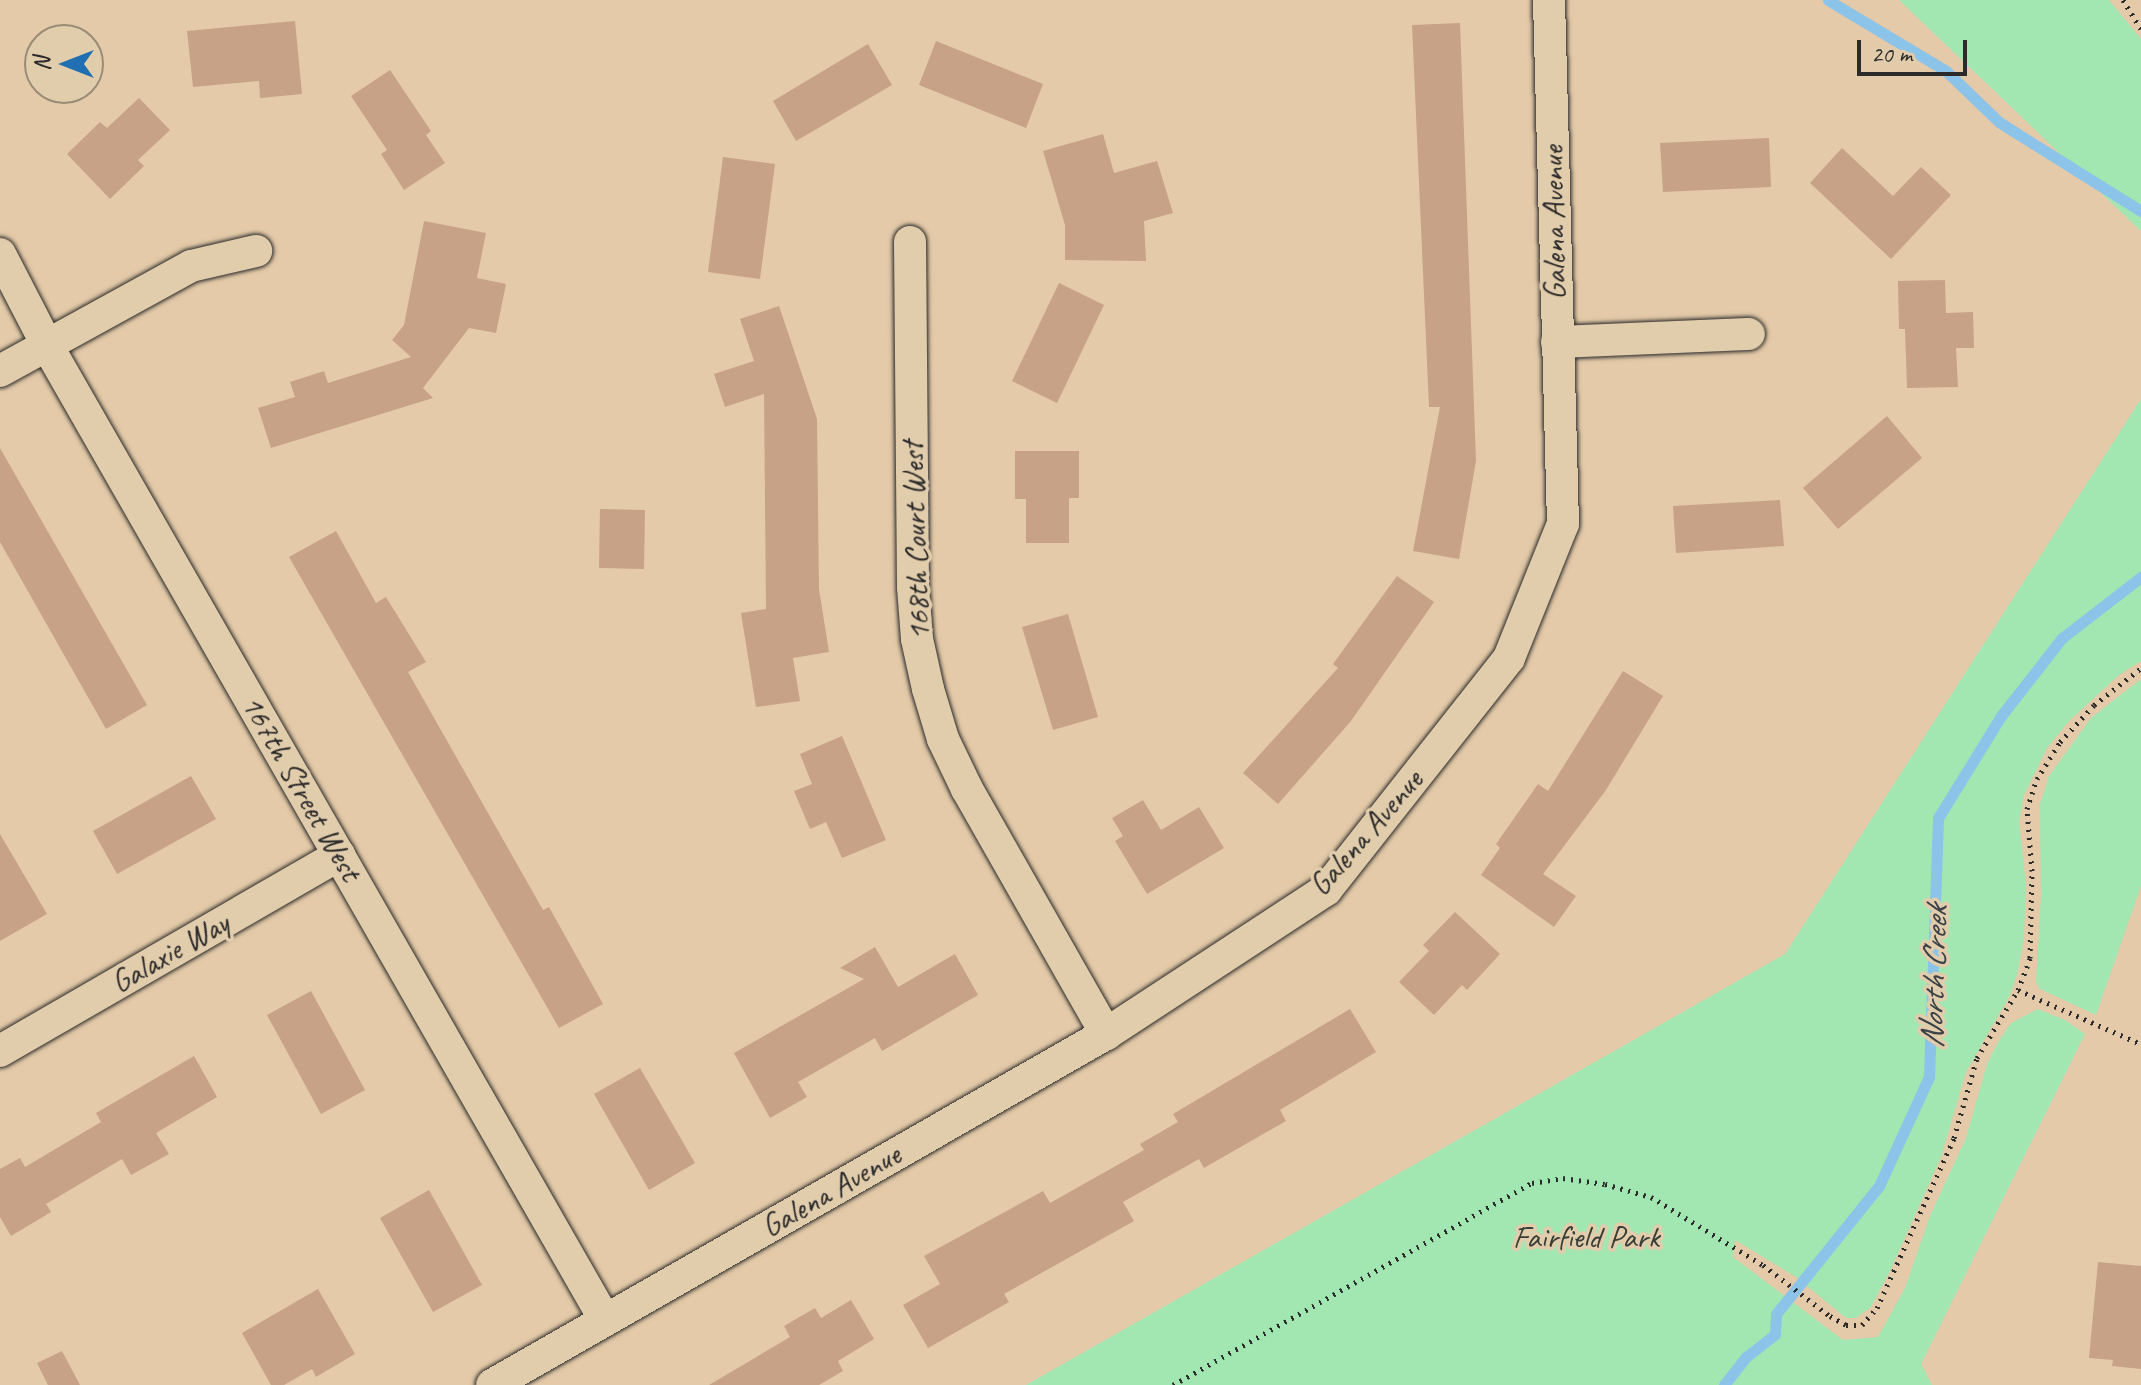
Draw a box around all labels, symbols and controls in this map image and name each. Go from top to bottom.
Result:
north arrow [24,24,104,104]
scale bar [1861,24,1971,74]
text: 20 m [1871,39,1912,69]
text: N [28,57,56,71]
street label: Galena Avenue [1533,146,1575,300]
street label: 168th Court West [893,441,939,641]
street label: 167th Street West [232,688,370,888]
street label: Galena Avenue [1301,762,1431,904]
street label: Galaxie Way [104,904,236,1002]
water label: North Creek [1910,905,1956,1049]
street label: Galena Avenue [755,1136,907,1246]
park label: Fairfield Park [1513,1218,1659,1256]

